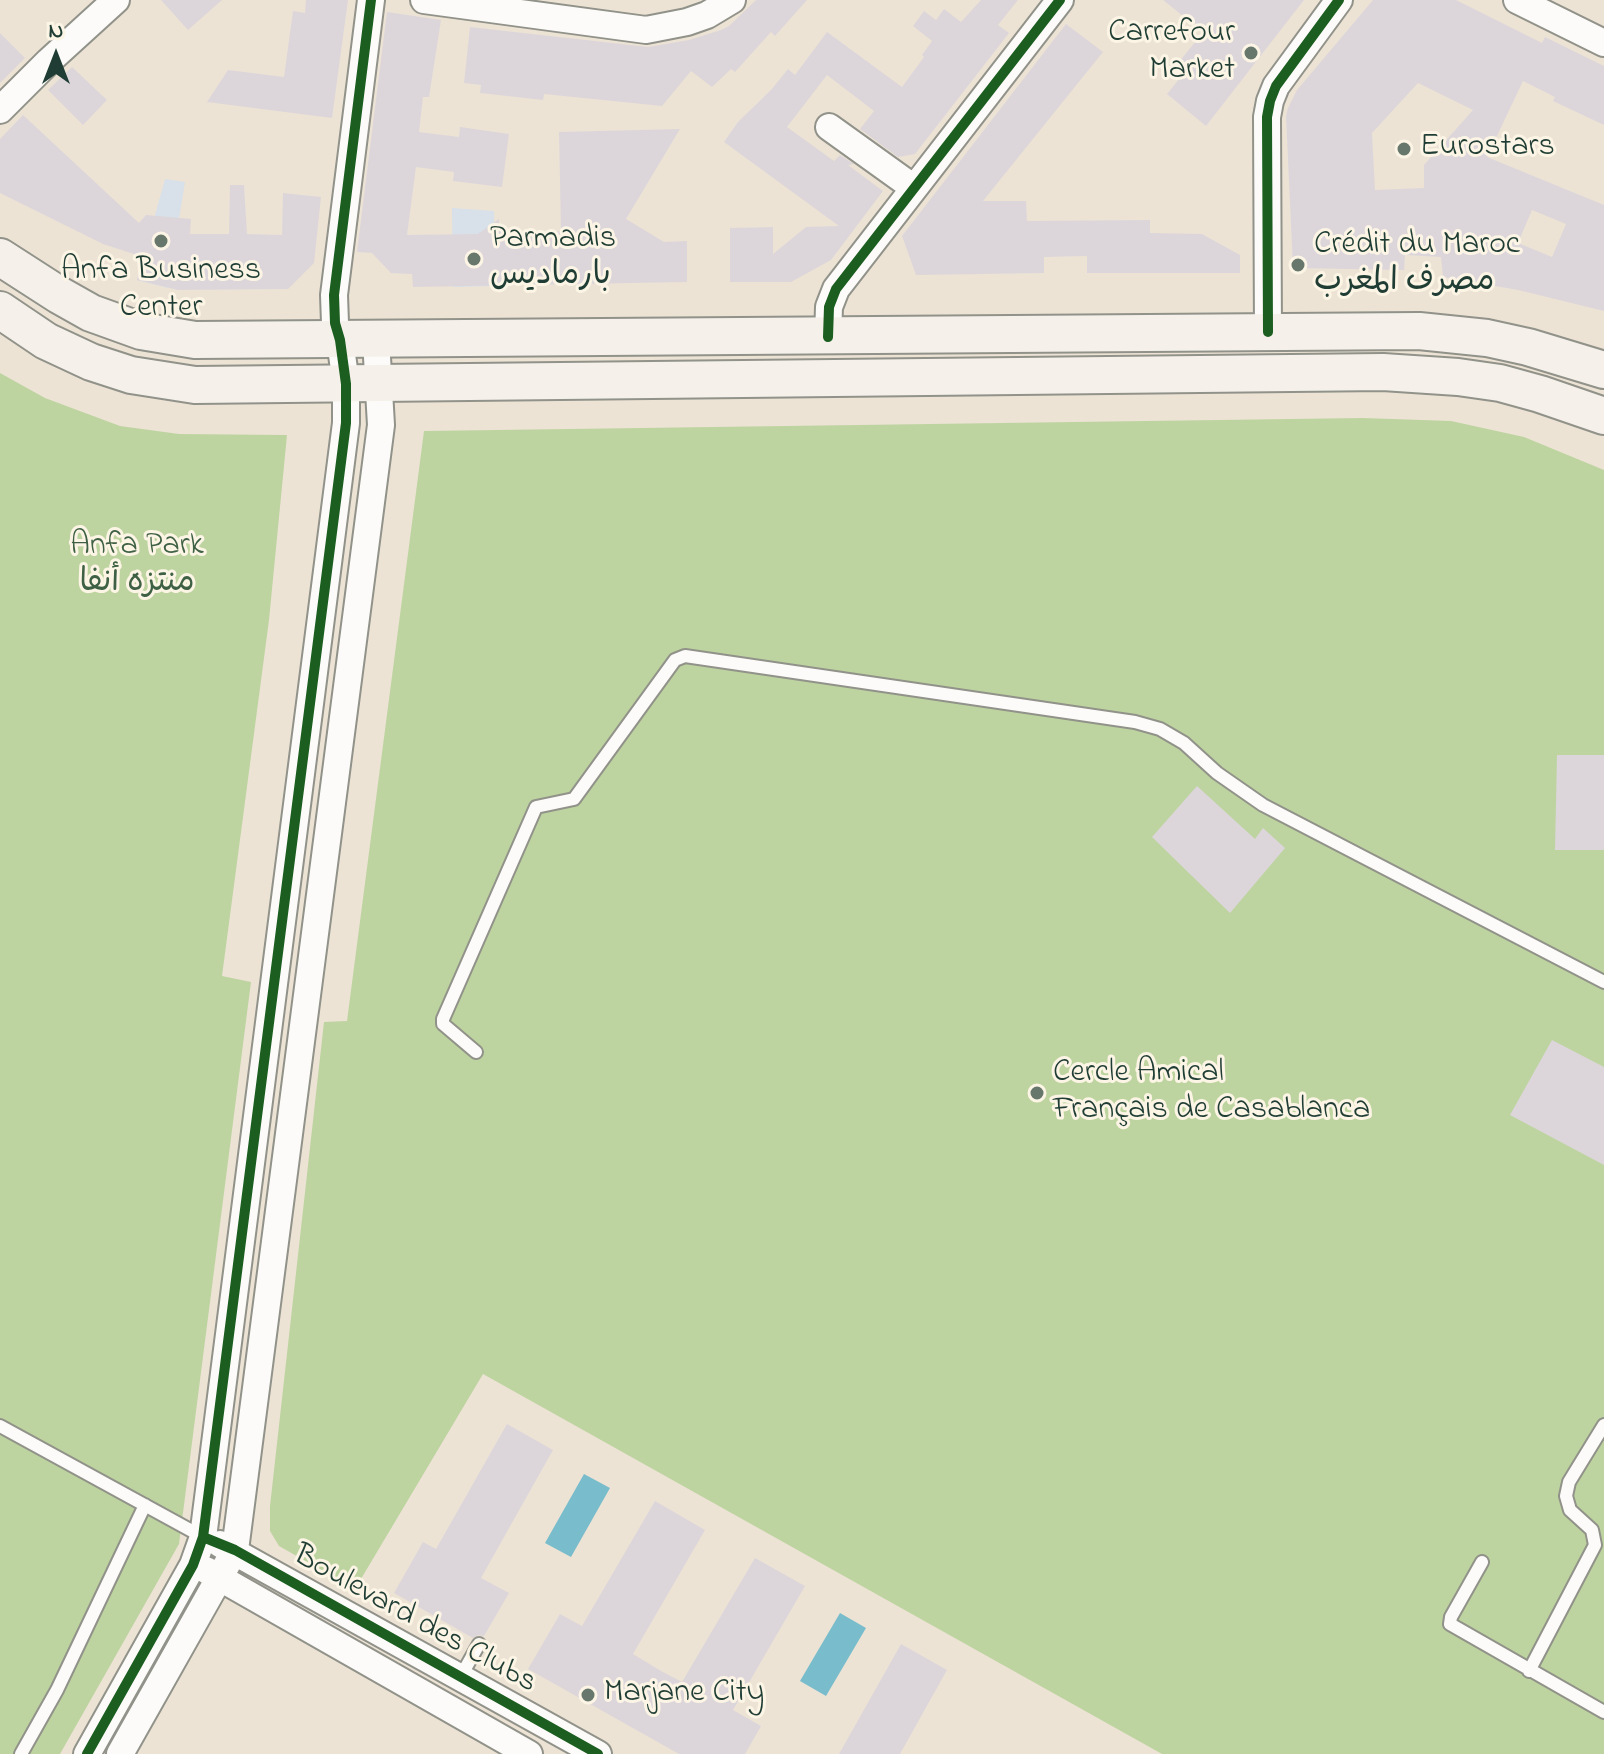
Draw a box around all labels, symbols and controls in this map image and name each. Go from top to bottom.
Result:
north arrow [16,16,96,96]
text: N [49,16,63,48]
place label: Carrefour Market [1108,16,1235,91]
marker: Carrefour Market [1242,44,1260,62]
place label: Eurostars [1420,130,1555,168]
marker: Eurostars [1395,140,1413,158]
place label: Parmadis بارماديس [490,222,616,297]
place label: Crédit du Maroc مصرف المغرب [1314,228,1520,303]
marker: Anfa Business Center [152,232,170,250]
marker: Parmadis بارماديس [465,250,483,268]
place label: Anfa Business Center [61,254,261,329]
marker: Crédit du Maroc مصرف المغرب [1289,256,1307,274]
park label: Anfa Park منتزه أنفا [70,529,204,604]
place label: Cercle Amical Français de Casablanca [1053,1056,1370,1131]
marker: Cercle Amical Français de Casablanca [1028,1084,1046,1102]
street label: Boulevard des Clubs [285,1538,543,1704]
place label: Marjane City [604,1676,764,1714]
marker: Marjane City [579,1686,597,1704]

